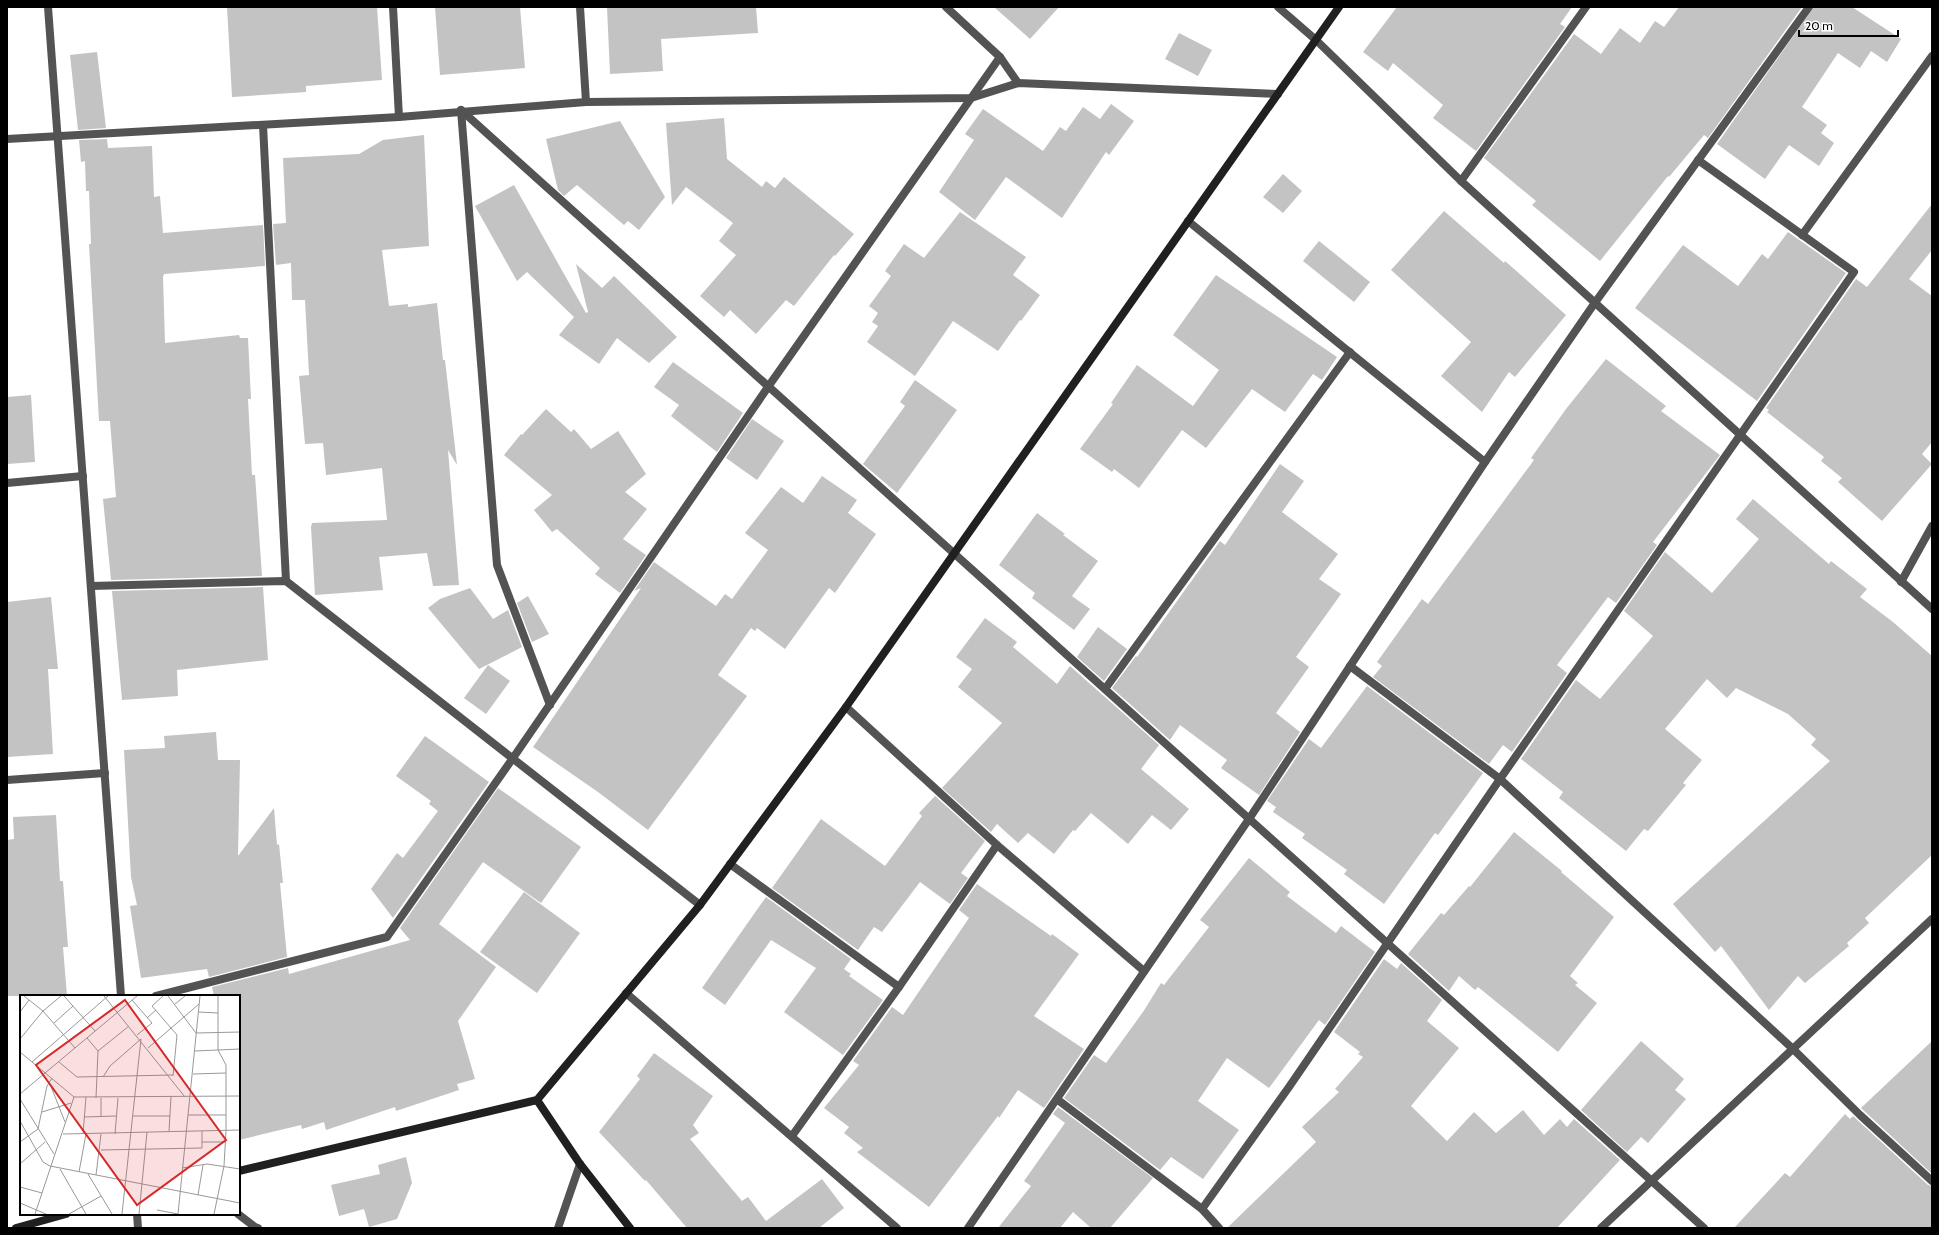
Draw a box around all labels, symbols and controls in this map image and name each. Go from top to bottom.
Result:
scale bar [1799,12,1898,38]
text: 20 m [1805,18,1833,33]
inset map [20,995,240,1215]

